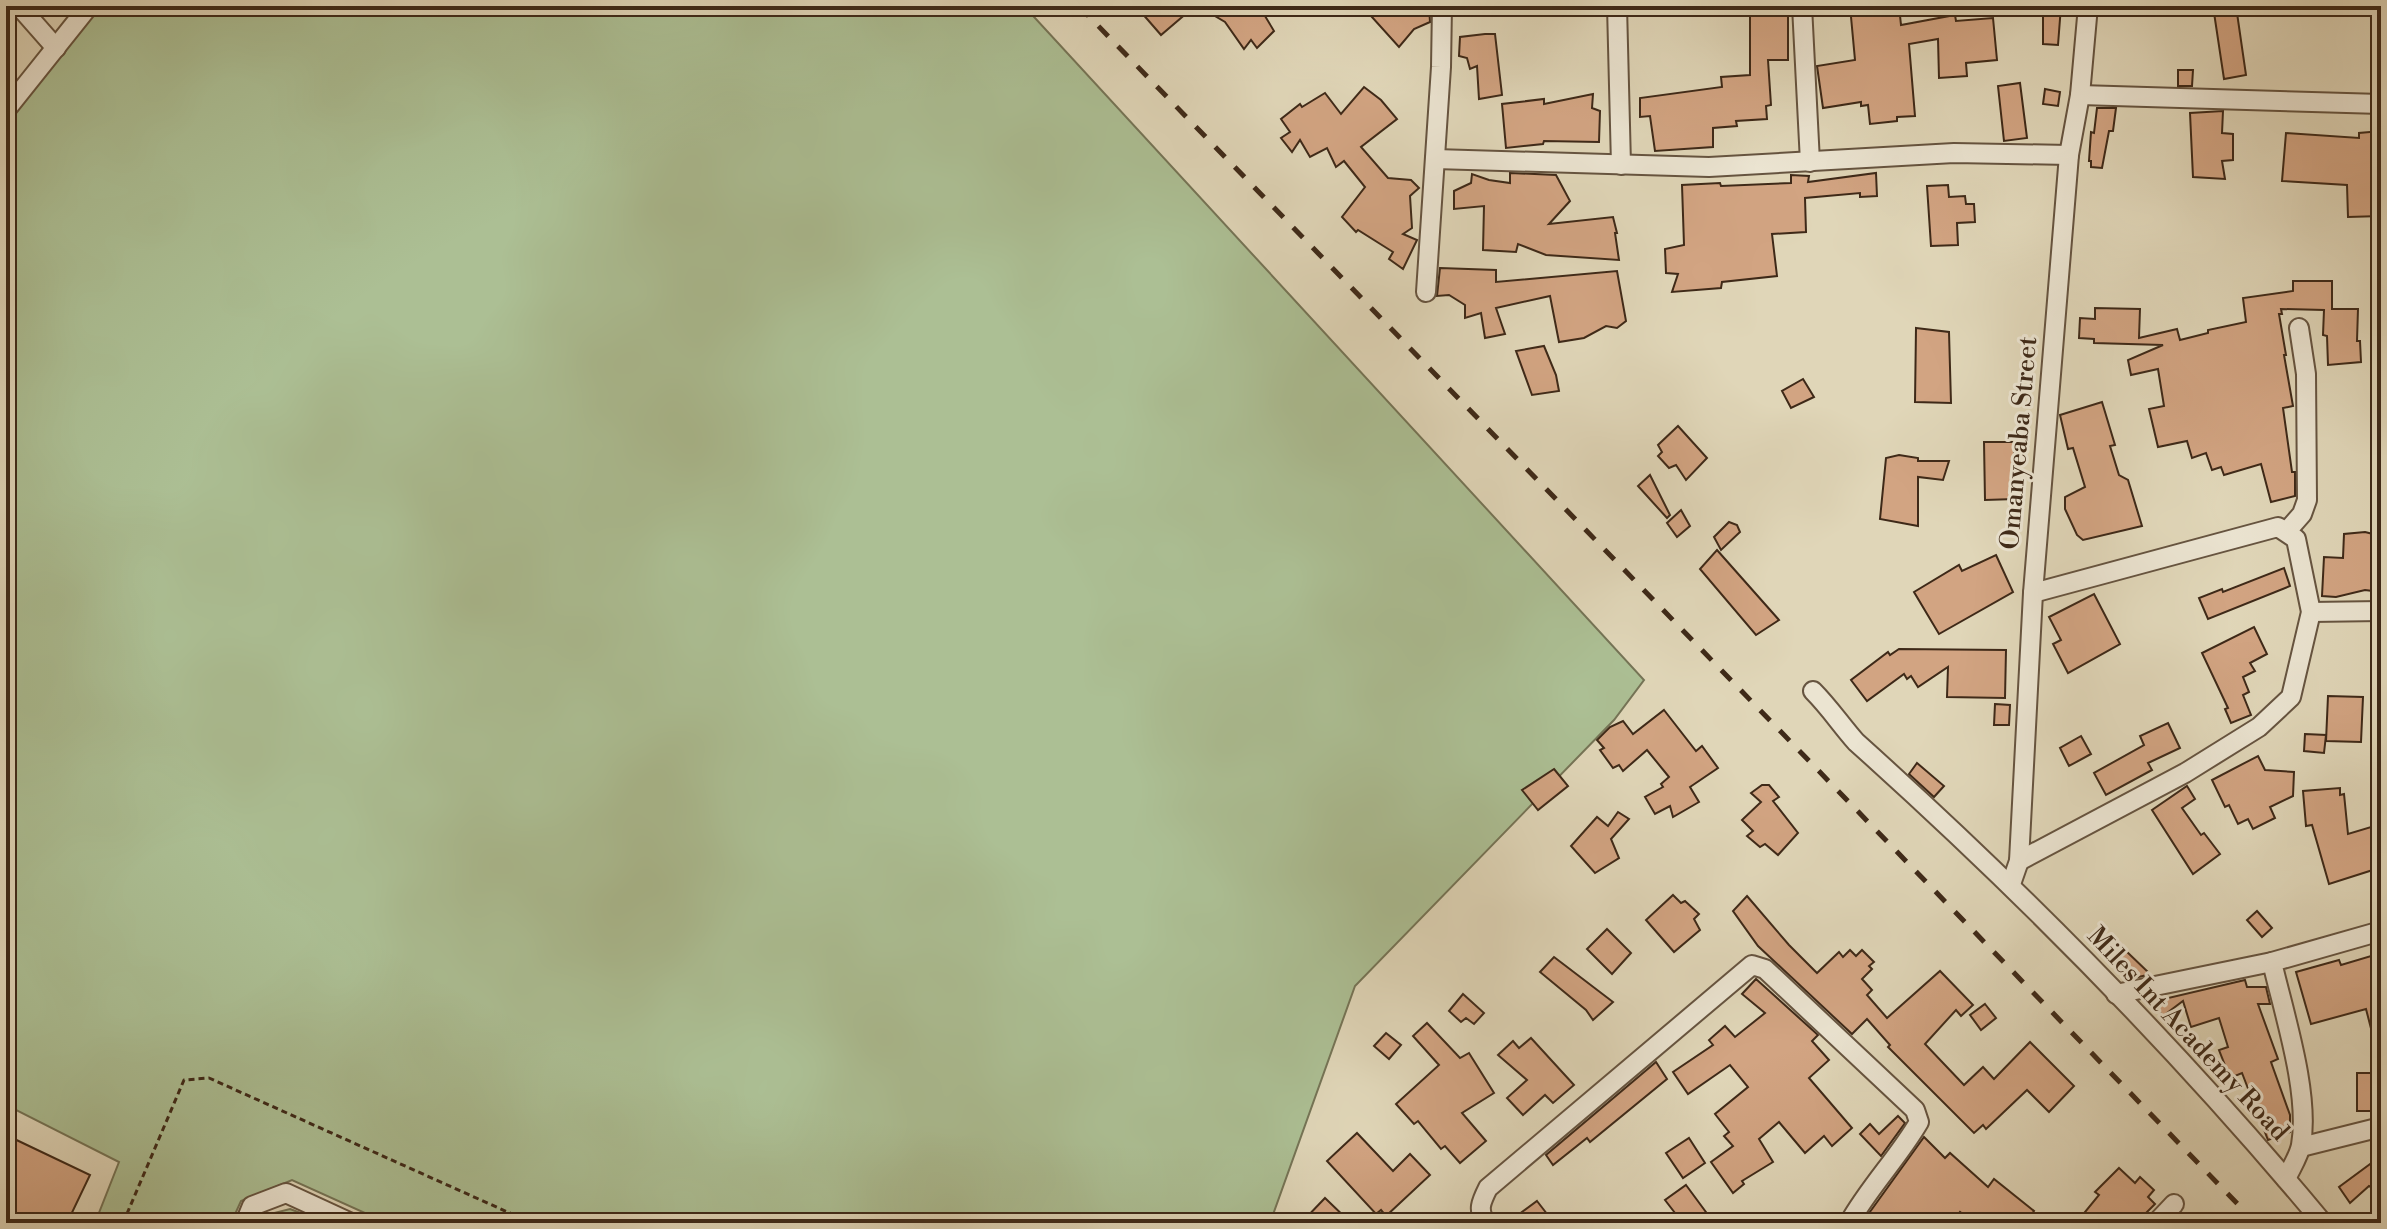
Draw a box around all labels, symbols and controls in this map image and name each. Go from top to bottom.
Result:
street label: Omanyeaba Street [1994,335,2044,551]
street label: Miles Int Academy Road [2080,920,2296,1148]

